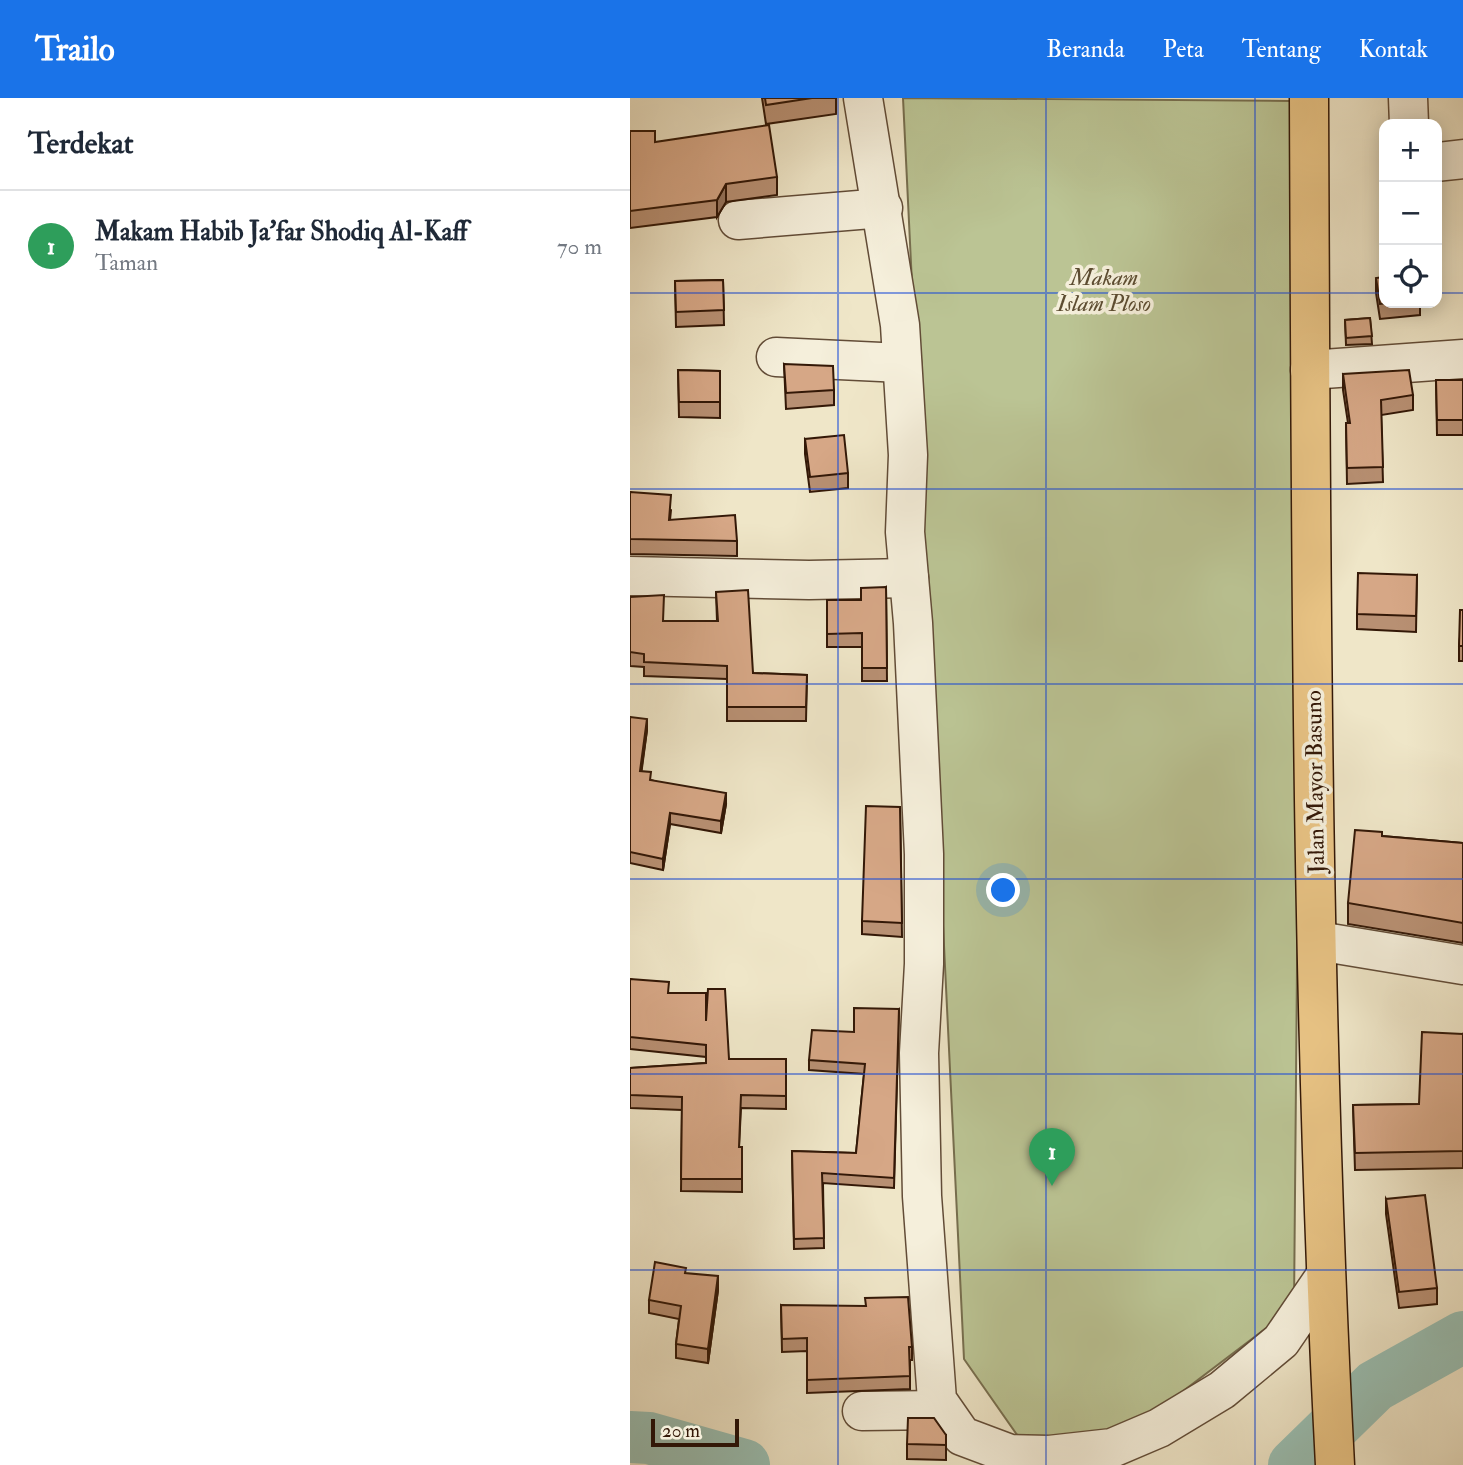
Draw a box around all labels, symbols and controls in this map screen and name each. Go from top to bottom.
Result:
text: Trailo [35,29,115,70]
text: Beranda [1046,34,1125,65]
text: Peta [1163,34,1204,65]
text: Tentang [1242,34,1321,65]
text: Kontak [1359,34,1428,65]
map controls [1379,119,1442,308]
button: + [1379,119,1442,182]
text: Terdekat [28,125,133,162]
button: − [1379,182,1442,245]
text: Makam Habib Ja'far Shodiq Al-Kaff [95,216,467,248]
text: 1 [47,232,55,261]
text: 70 m [557,232,602,261]
button: locate [1379,245,1442,308]
text: Taman [95,248,158,277]
park label: Makam Islam Ploso [1056,263,1151,318]
street label: Jalan Mayor Basuno [1299,690,1331,875]
your location [986,873,1020,907]
pin: 1 [1029,1128,1075,1186]
scale bar [651,1416,738,1448]
text: 20 m [662,1419,700,1443]

